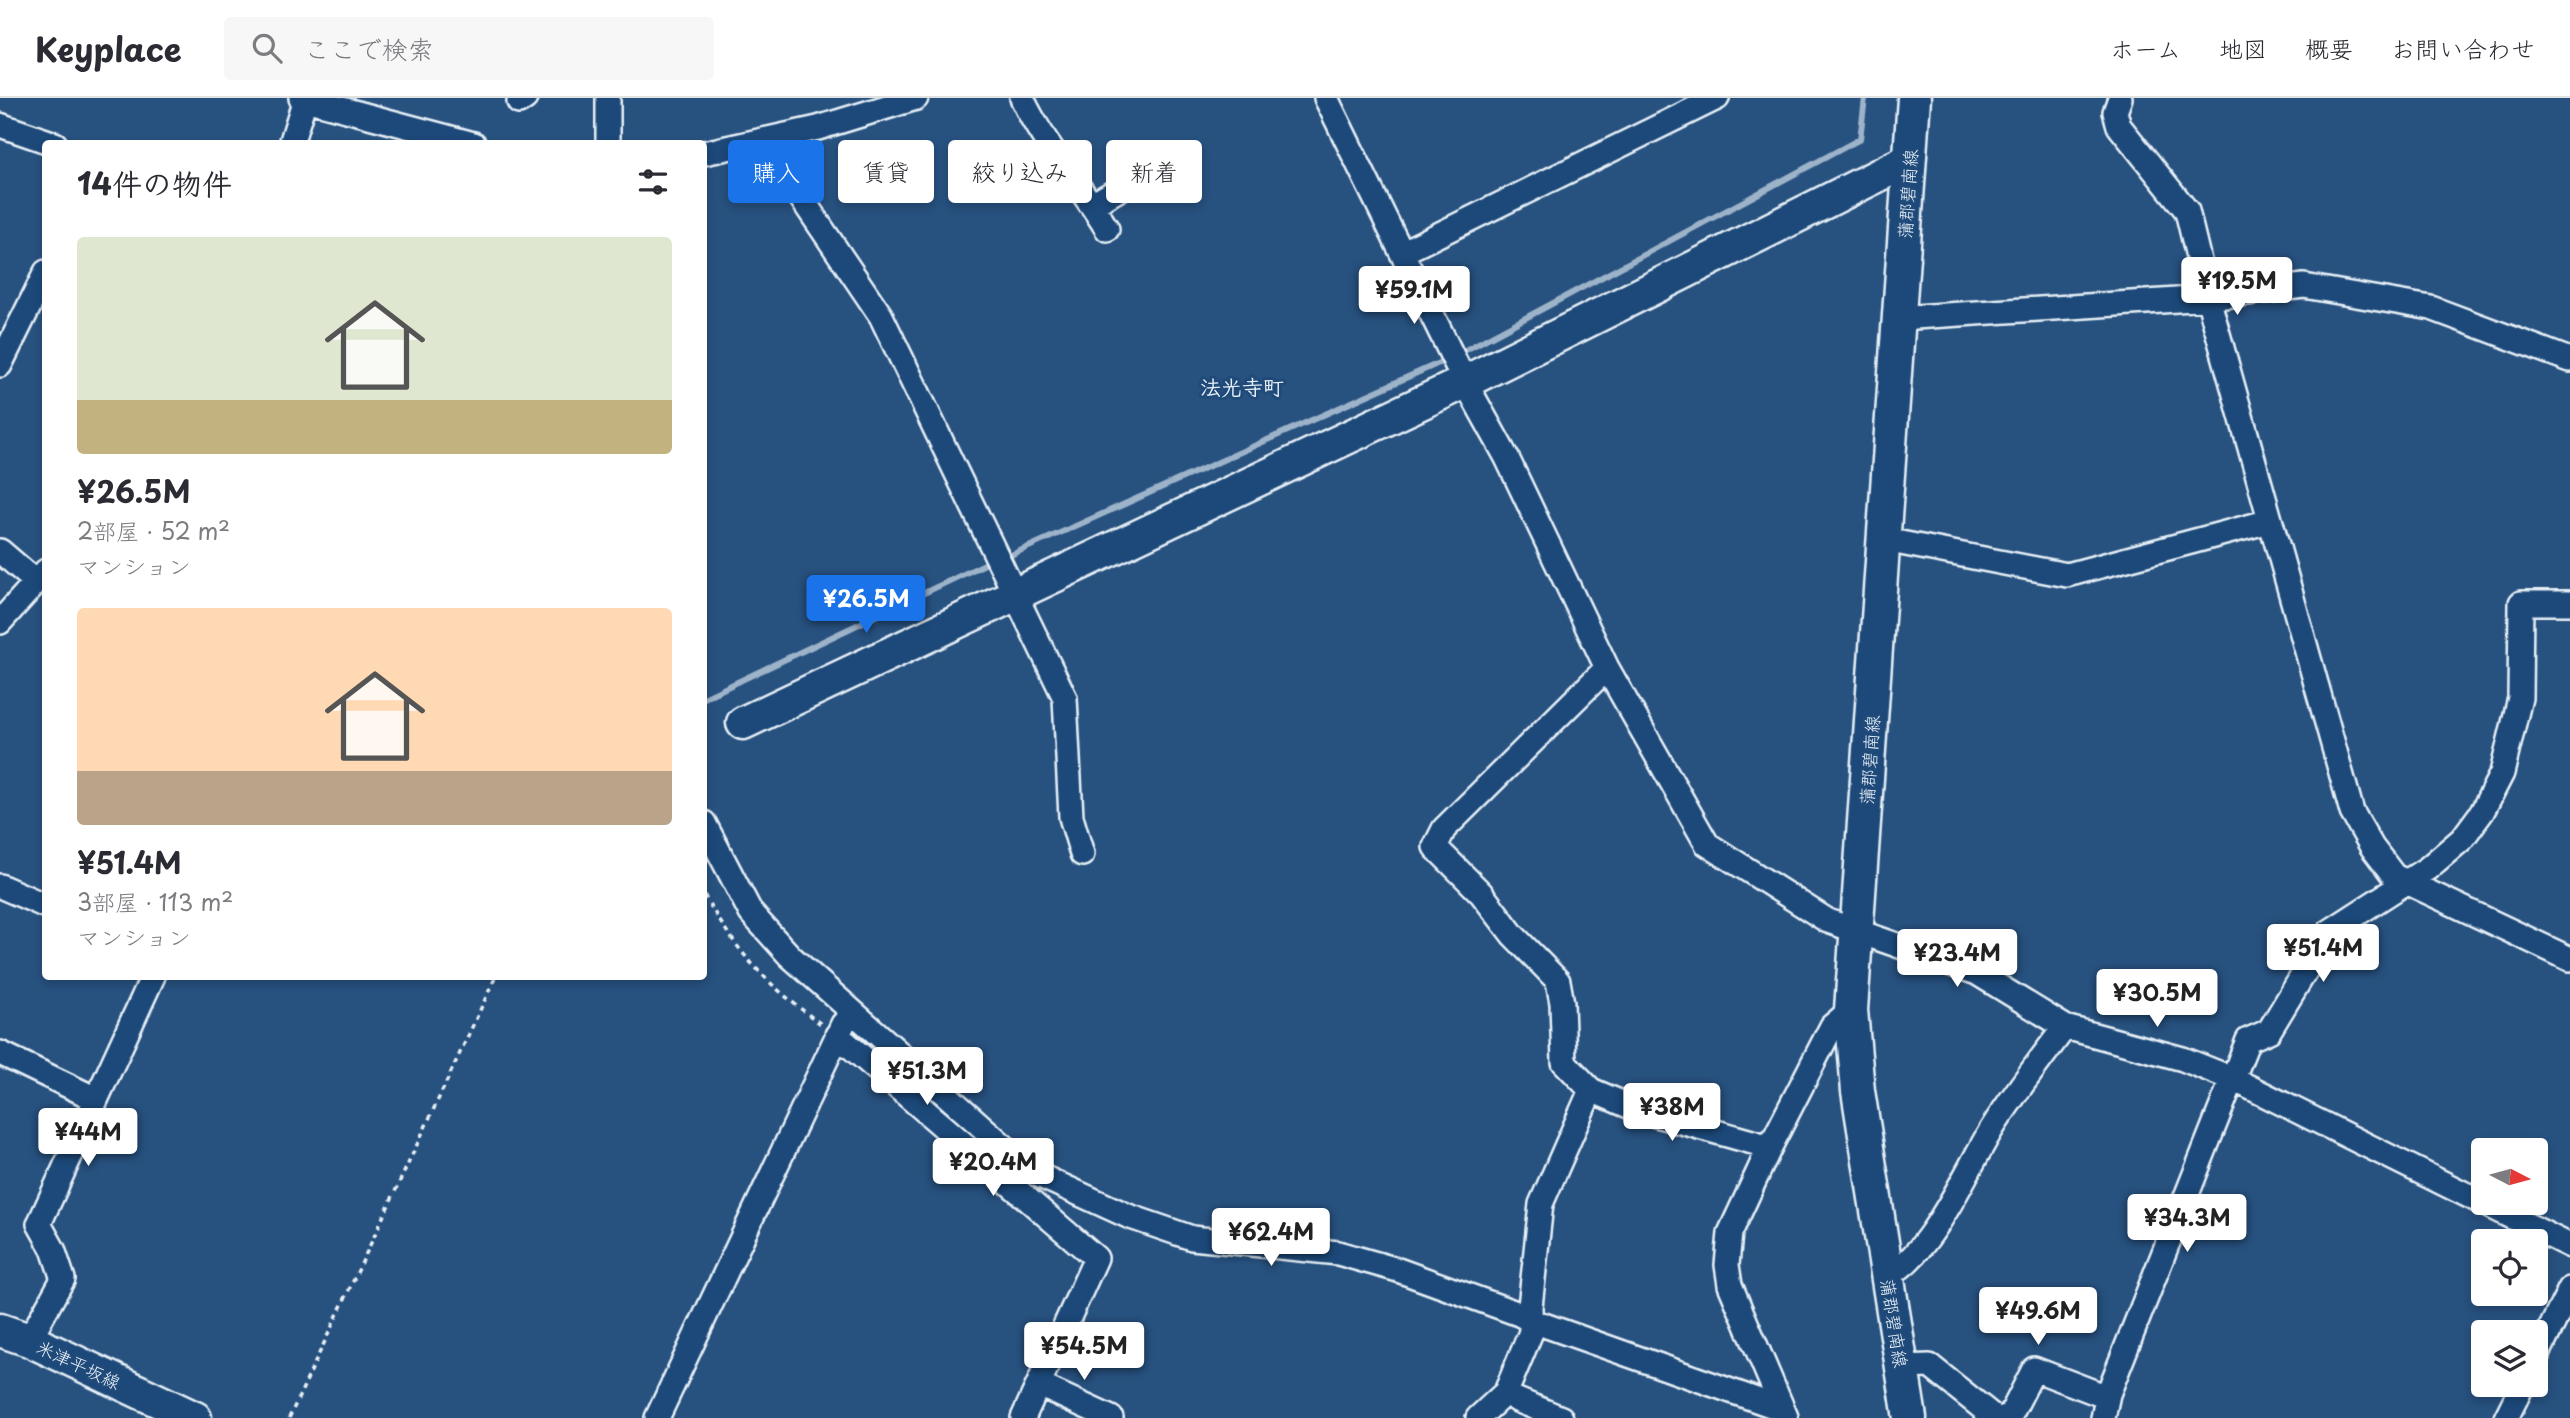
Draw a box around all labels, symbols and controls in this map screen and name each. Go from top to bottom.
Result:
search box [224,17,714,80]
text: Keyplace [35,23,182,73]
icon: search [248,29,286,67]
text: ここで検索 [304,29,434,68]
text: ホーム [2110,30,2181,66]
text: 地図 [2219,30,2267,66]
text: 概要 [2305,30,2353,66]
text: お問い合わせ [2391,30,2535,66]
chip: 購入 [728,140,824,203]
chip: 賃貸 [838,140,934,203]
chip: 絞り込み [948,140,1092,203]
chip: 新着 [1106,140,1202,203]
street label: 蒲郡碧南線 [1890,148,1924,240]
text: 14件の物件 [77,160,232,205]
icon: filters [634,163,672,201]
pin: ¥19.5M [2180,258,2294,317]
text: ¥19.5M [2197,262,2277,297]
pin: ¥59.1M [1357,266,1471,326]
text: ¥59.1M [1375,271,1453,306]
icon: home [312,282,438,408]
district label: 法光寺町 [1200,370,1284,402]
text: ¥26.5M [77,468,191,513]
text: 2部屋 · 52 m² [77,513,230,548]
text: マンション [77,548,191,583]
pin: ¥26.5M [809,575,923,635]
text: ¥26.5M [822,580,910,615]
icon: home [312,653,438,779]
street label: 蒲郡碧南線 [1852,714,1886,806]
text: ¥51.4M [77,839,182,884]
text: 3部屋 · 113 m² [77,884,233,919]
text: マンション [77,919,191,954]
pin: ¥51.4M [2266,924,2380,984]
text: ¥51.4M [2283,929,2363,964]
pin: ¥23.4M [1900,930,2014,989]
text: ¥23.4M [1913,934,2001,969]
pin: ¥30.5M [2100,970,2214,1029]
text: ¥30.5M [2112,974,2202,1009]
pin: ¥51.3M [870,1048,984,1107]
text: ¥51.3M [887,1052,967,1087]
pin: ¥38M [1631,1084,1713,1143]
text: ¥38M [1639,1088,1705,1123]
pin: ¥44M [47,1108,129,1168]
text: ¥44M [54,1113,122,1148]
pin: ¥20.4M [936,1138,1050,1198]
north arrow [2471,1138,2548,1214]
map controls [2471,1138,2548,1397]
text: ¥20.4M [949,1143,1037,1178]
pin: ¥34.3M [2130,1194,2244,1254]
text: ¥34.3M [2143,1199,2231,1234]
pin: ¥62.4M [1214,1208,1328,1268]
text: ¥62.4M [1228,1213,1314,1248]
button: locate [2471,1229,2548,1306]
street label: 蒲郡碧南線 [1875,1276,1915,1370]
pin: ¥49.6M [1981,1288,2095,1347]
text: ¥49.6M [1995,1292,2081,1327]
button: layers [2471,1320,2548,1397]
pin: ¥54.5M [1027,1322,1141,1382]
text: ¥54.5M [1040,1327,1128,1362]
street label: 米津平坂線 [33,1333,125,1395]

